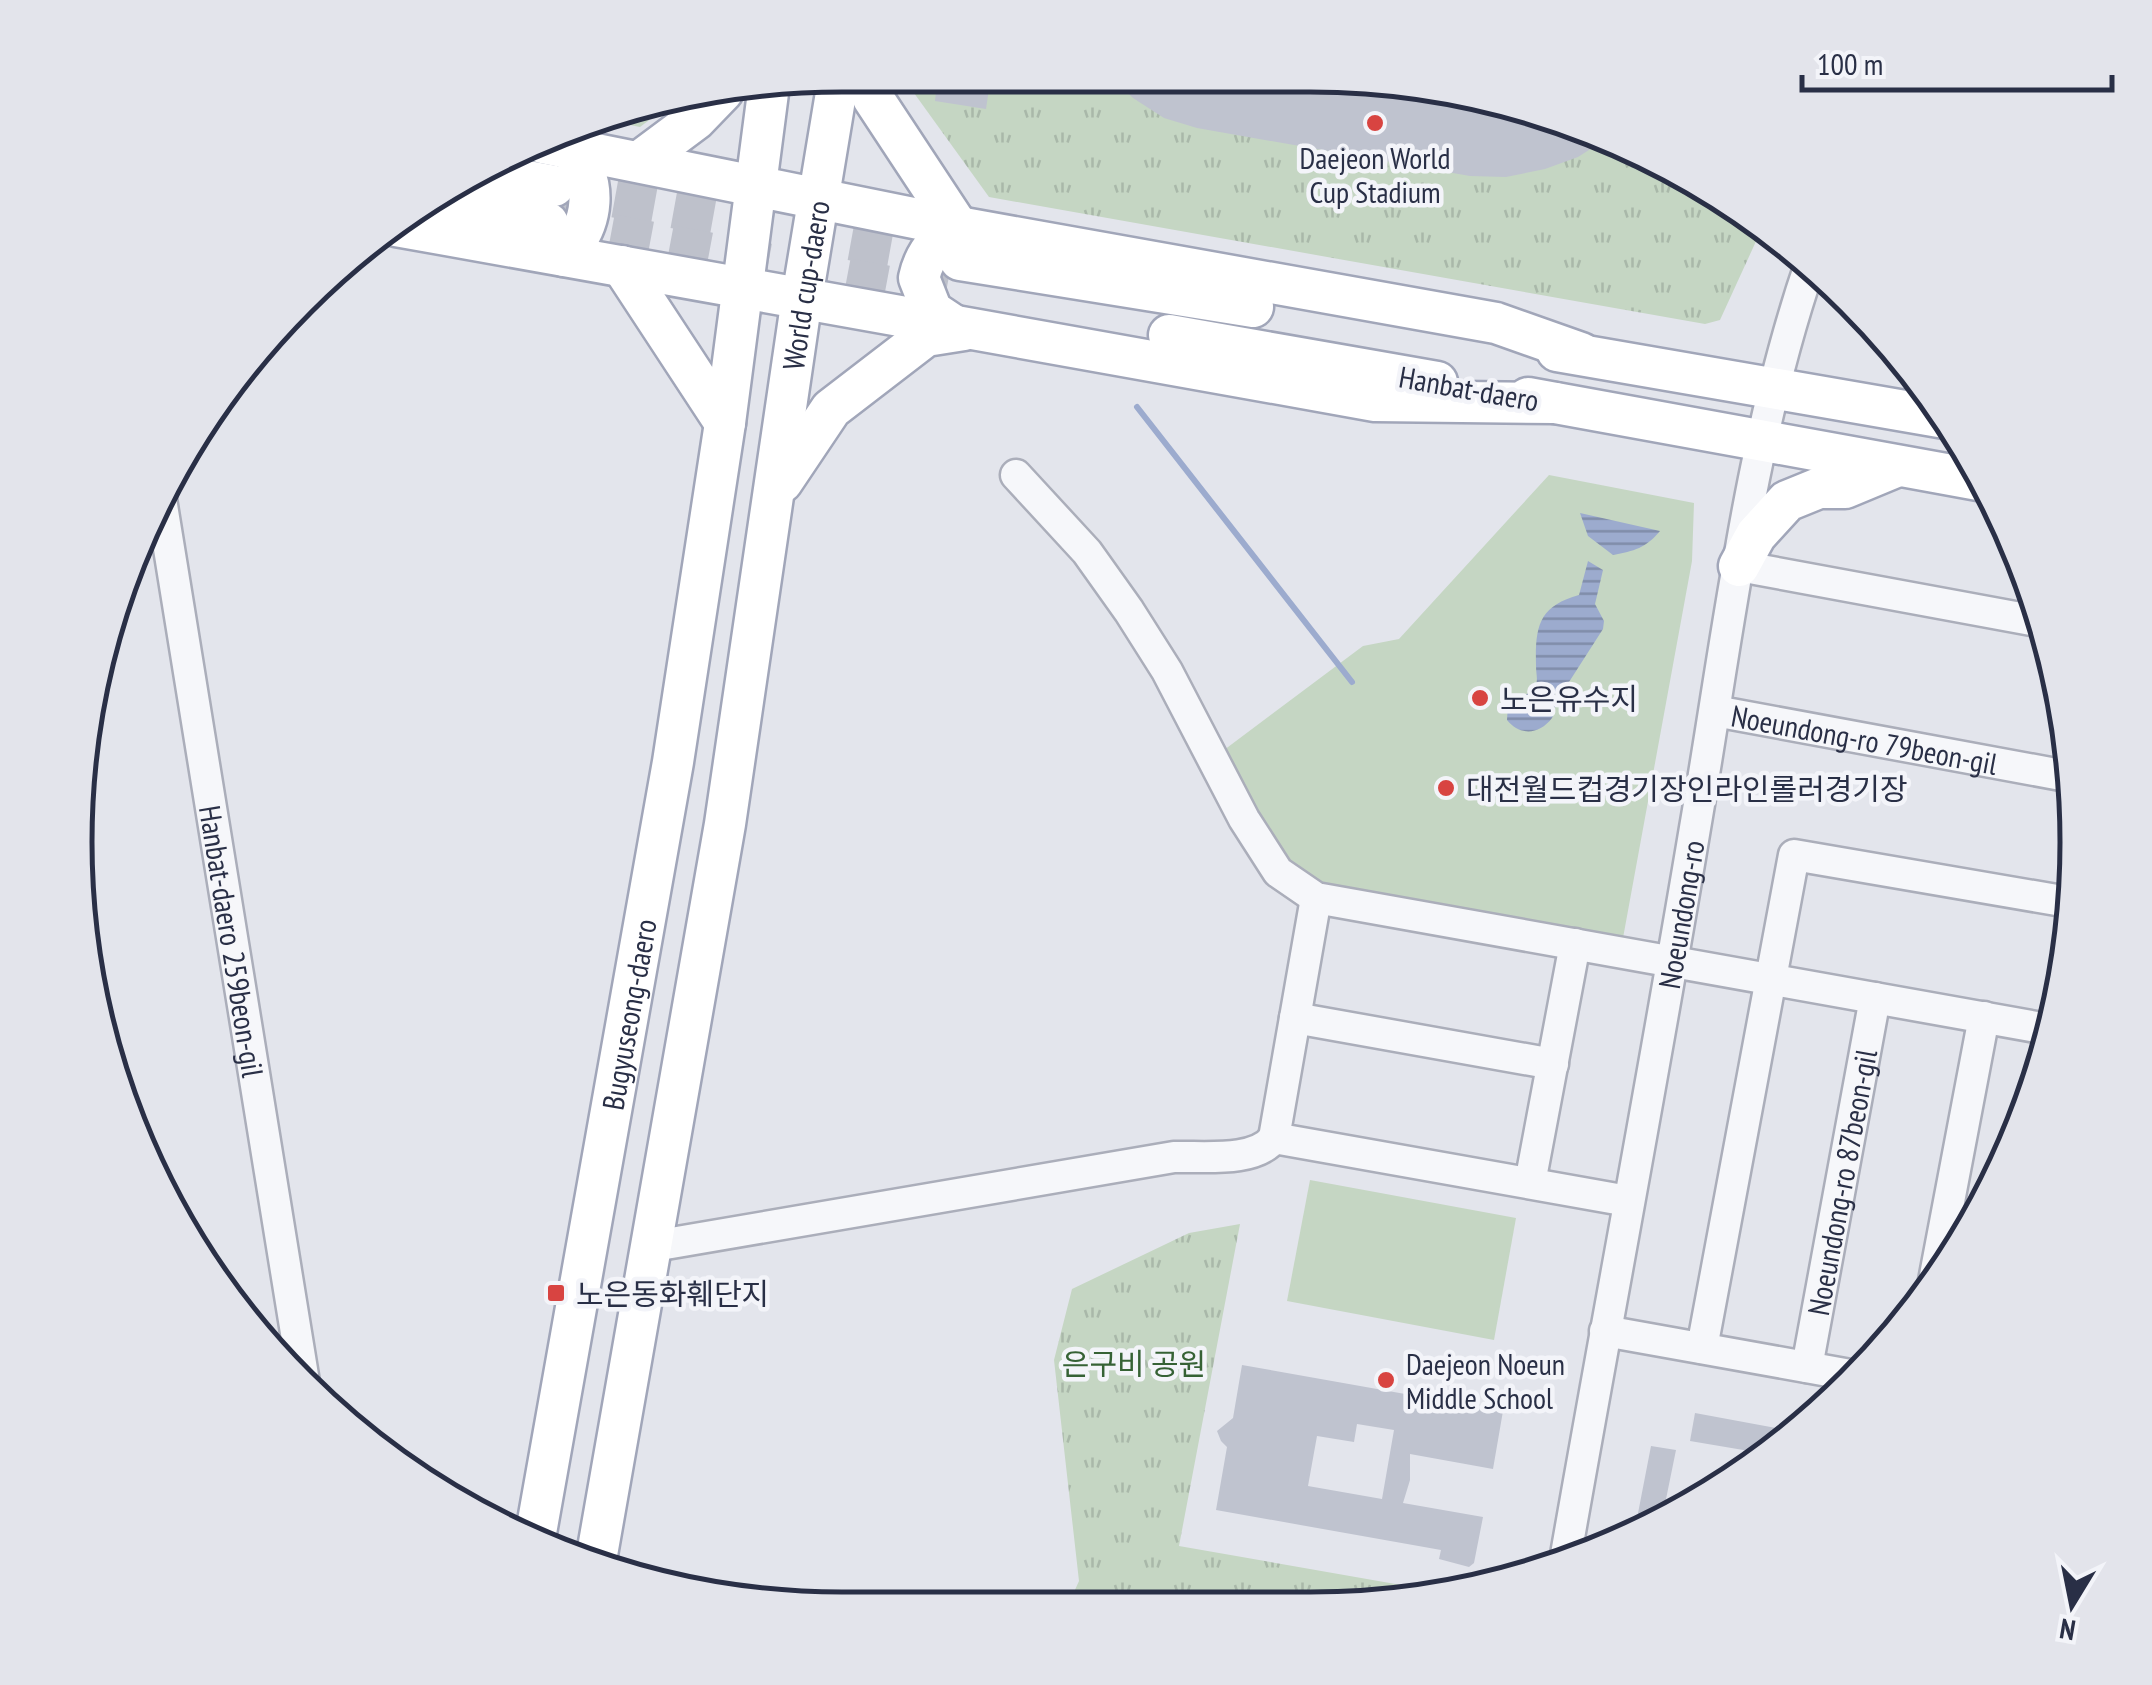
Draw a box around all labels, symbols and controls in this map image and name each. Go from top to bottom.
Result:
scale bar [1802,30,2112,92]
text: 100 m [1817,44,1883,83]
marker: Daejeon World Cup Stadium [1364,112,1386,134]
place label: Daejeon World Cup Stadium [1300,138,1451,211]
street label: World cup-daero [772,198,837,372]
street label: Hanbat-daero [1396,357,1542,419]
place label: 노은유수지 [1500,679,1638,718]
marker: 노은유수지 [1469,687,1491,709]
street label: Noeundong-ro 79beon-gil [1728,695,2001,782]
place label: 대전월드컵경기장인라인롤러경기장 [1466,769,1908,808]
marker: 대전월드컵경기장인라인롤러경기장 [1435,777,1457,799]
street label: Hanbat-daero 259beon-gil [191,803,274,1080]
street label: Noeundong-ro [1648,837,1712,991]
street label: Bugyuseong-daero [592,916,664,1113]
street label: Noeundong-ro 87beon-gil [1797,1046,1885,1318]
place label: 노은동화훼단지 [576,1274,769,1313]
marker: 노은동화훼단지 [545,1282,567,1304]
park label: 은구비 공원 [1062,1344,1206,1383]
place label: Daejeon Noeun Middle School [1406,1344,1565,1417]
marker: Daejeon Noeun Middle School [1375,1369,1397,1391]
north arrow [2022,1555,2122,1655]
text: N [2057,1611,2078,1650]

